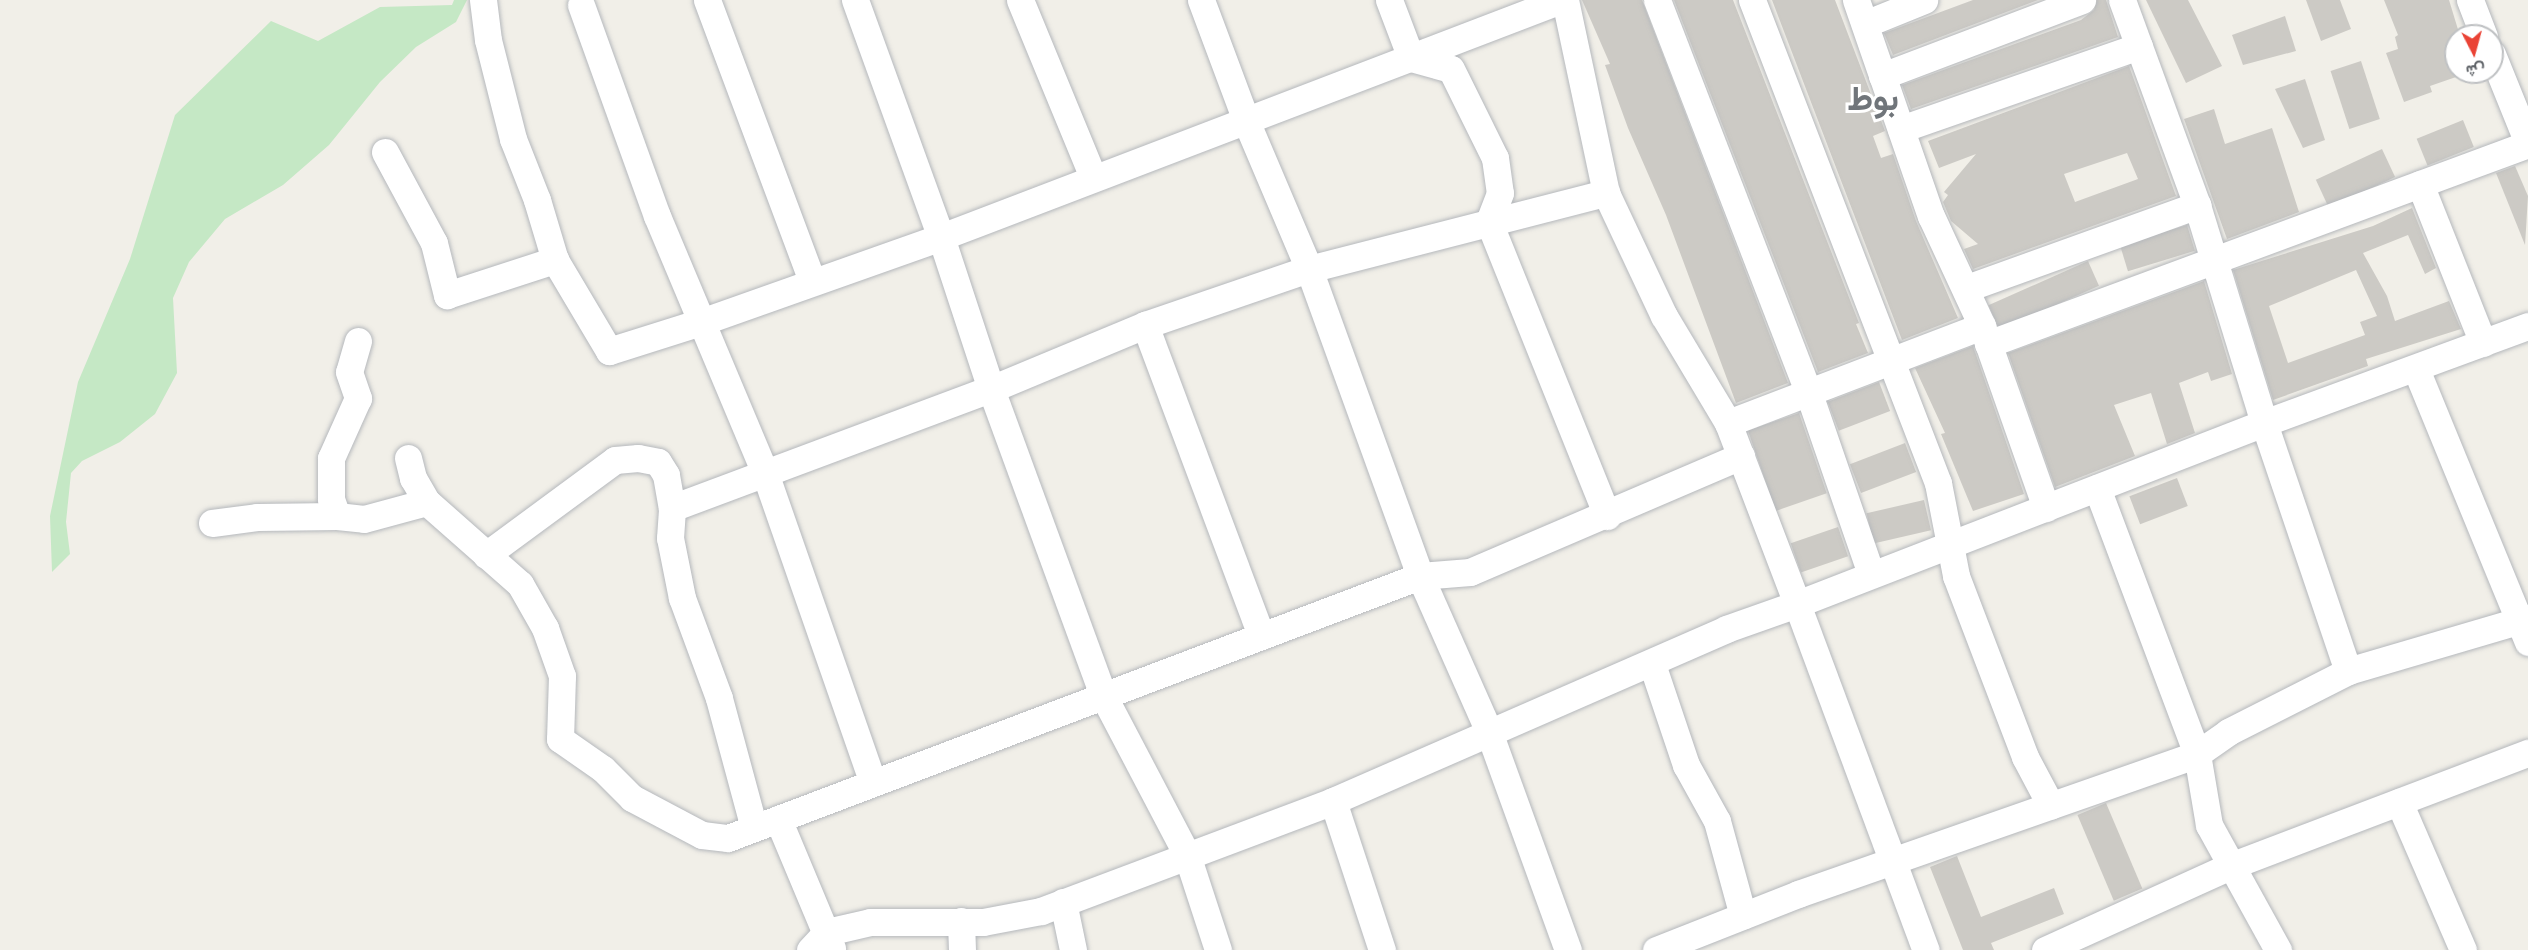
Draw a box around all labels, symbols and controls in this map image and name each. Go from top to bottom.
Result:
north arrow [2444,24,2504,84]
text: ش [2465,59,2486,82]
district label: بوط [1847,79,1899,119]

